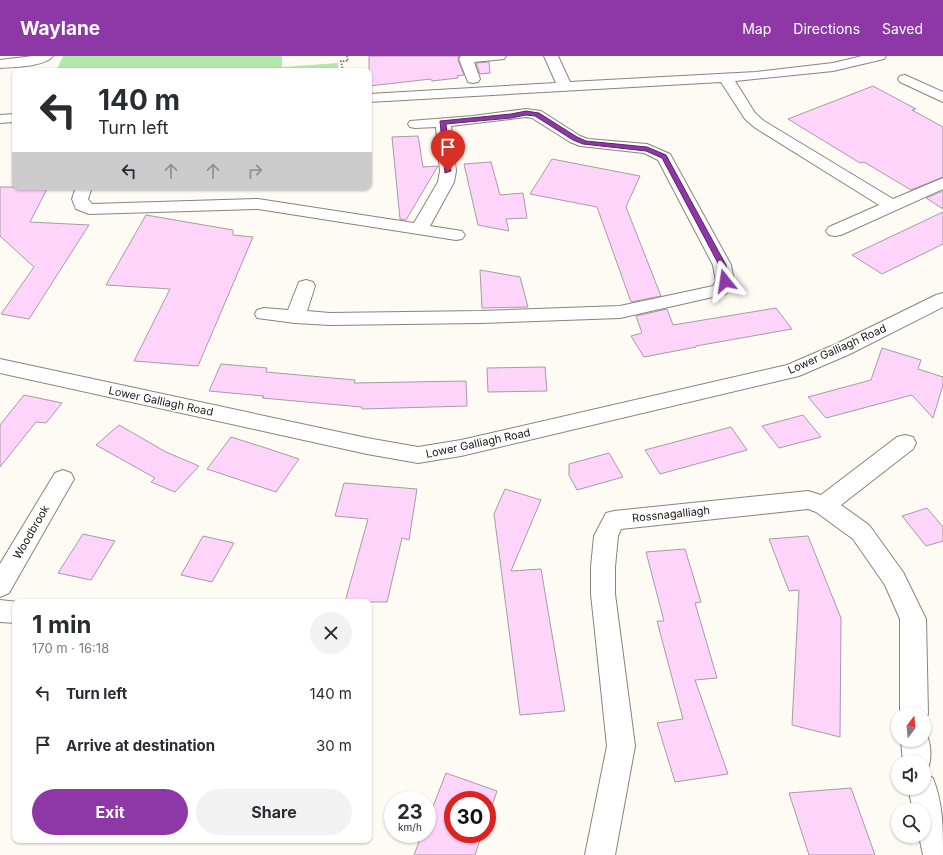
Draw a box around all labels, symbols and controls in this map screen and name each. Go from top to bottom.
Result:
text: Waylane [20,17,100,40]
text: Map [742,20,771,37]
text: Directions [793,20,860,37]
text: Saved [882,20,923,37]
text: 140 m [98,83,180,117]
icon: left [32,84,84,136]
text: Turn left [98,117,168,138]
pin [431,130,465,171]
icon: arrive [437,136,459,158]
icon: left [118,160,140,182]
icon: ahead [160,160,182,182]
icon: ahead [202,160,224,182]
icon: right [244,160,266,182]
position arrow [704,260,746,302]
street label: Lower Galliagh Road [786,321,888,377]
street label: Lower Galliagh Road [107,383,215,419]
street label: Lower Galliagh Road [424,425,532,461]
street label: Woodbrook [10,502,52,562]
street label: Rossnagalliagh [631,503,711,525]
text: 1 min [32,610,91,639]
button: close [310,612,352,654]
text: 170 m · 16:18 [32,640,109,656]
icon: left [32,682,54,704]
text: Turn left [66,684,127,703]
text: 140 m [309,684,352,703]
north arrow [891,707,931,747]
map controls [891,707,931,843]
icon: arrive [32,734,54,756]
text: Arrive at destination [66,736,215,755]
text: 30 m [316,736,352,755]
button: sound [891,755,931,795]
button: Exit [32,789,188,835]
button: Share [196,789,352,835]
speed limit sign: 30 [444,791,496,843]
text: 23 [397,800,423,824]
button: search [891,803,931,843]
text: km/h [398,821,422,833]

